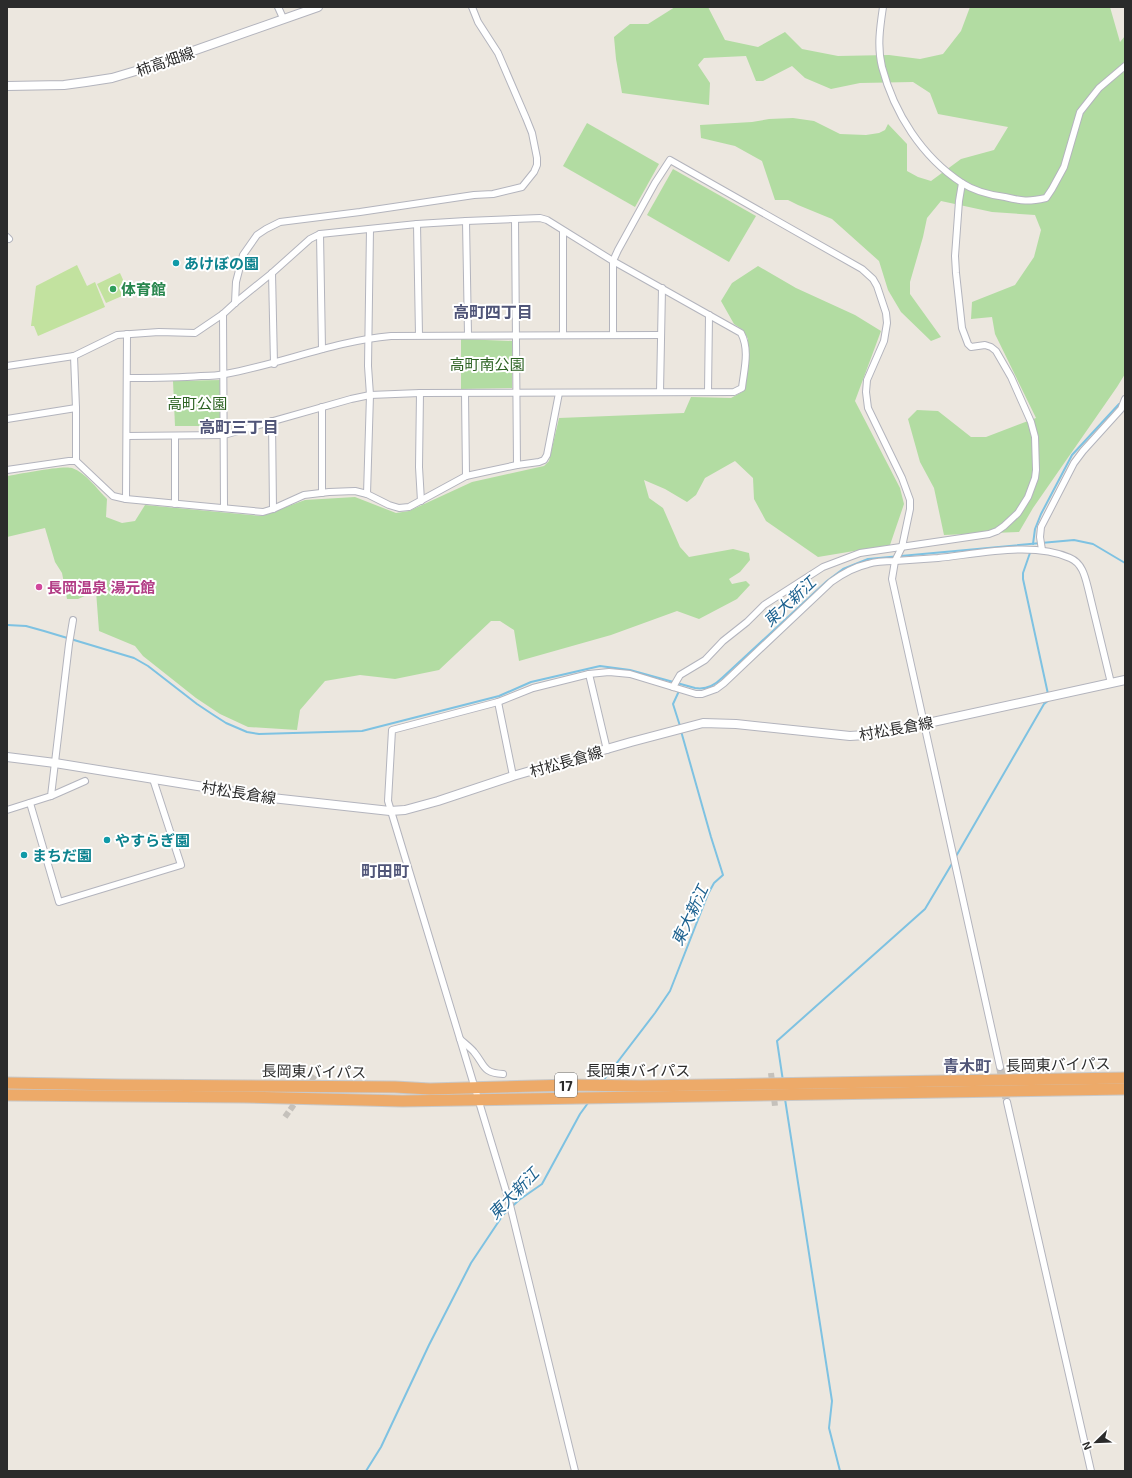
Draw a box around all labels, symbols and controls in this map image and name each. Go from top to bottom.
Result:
street label: 柿高畑線 [134,43,196,79]
place label: あけぼの園 [184,254,259,272]
marker: あけぼの園 [171,258,181,268]
place label: 体育館 [121,280,166,298]
marker: 体育館 [108,284,118,294]
district label: 高町四丁目 [453,302,533,321]
park label: 高町南公園 [449,355,525,373]
park label: 高町公園 [167,394,227,412]
district label: 高町三丁目 [199,417,279,436]
water label: 東大新江 [759,571,820,630]
place label: 長岡温泉 湯元館 [47,578,155,596]
marker: 長岡温泉 湯元館 [34,582,44,592]
street label: 村松長倉線 [857,713,935,743]
street label: 村松長倉線 [527,742,605,780]
street label: 村松長倉線 [201,777,277,807]
place label: やすらぎ園 [115,831,190,849]
marker: やすらぎ園 [102,835,112,845]
place label: まちだ園 [32,846,92,864]
marker: まちだ園 [19,850,29,860]
district label: 町田町 [361,861,409,880]
water label: 東大新江 [667,880,712,948]
street label: 長岡東バイパス [1005,1054,1111,1074]
district label: 青木町 [943,1056,991,1075]
street label: 長岡東バイパス [261,1061,367,1081]
street label: 長岡東バイパス [586,1061,690,1079]
road number: 17 [555,1073,577,1097]
water label: 東大新江 [484,1162,543,1223]
north arrow [1076,1422,1116,1462]
text: N [1079,1440,1094,1452]

